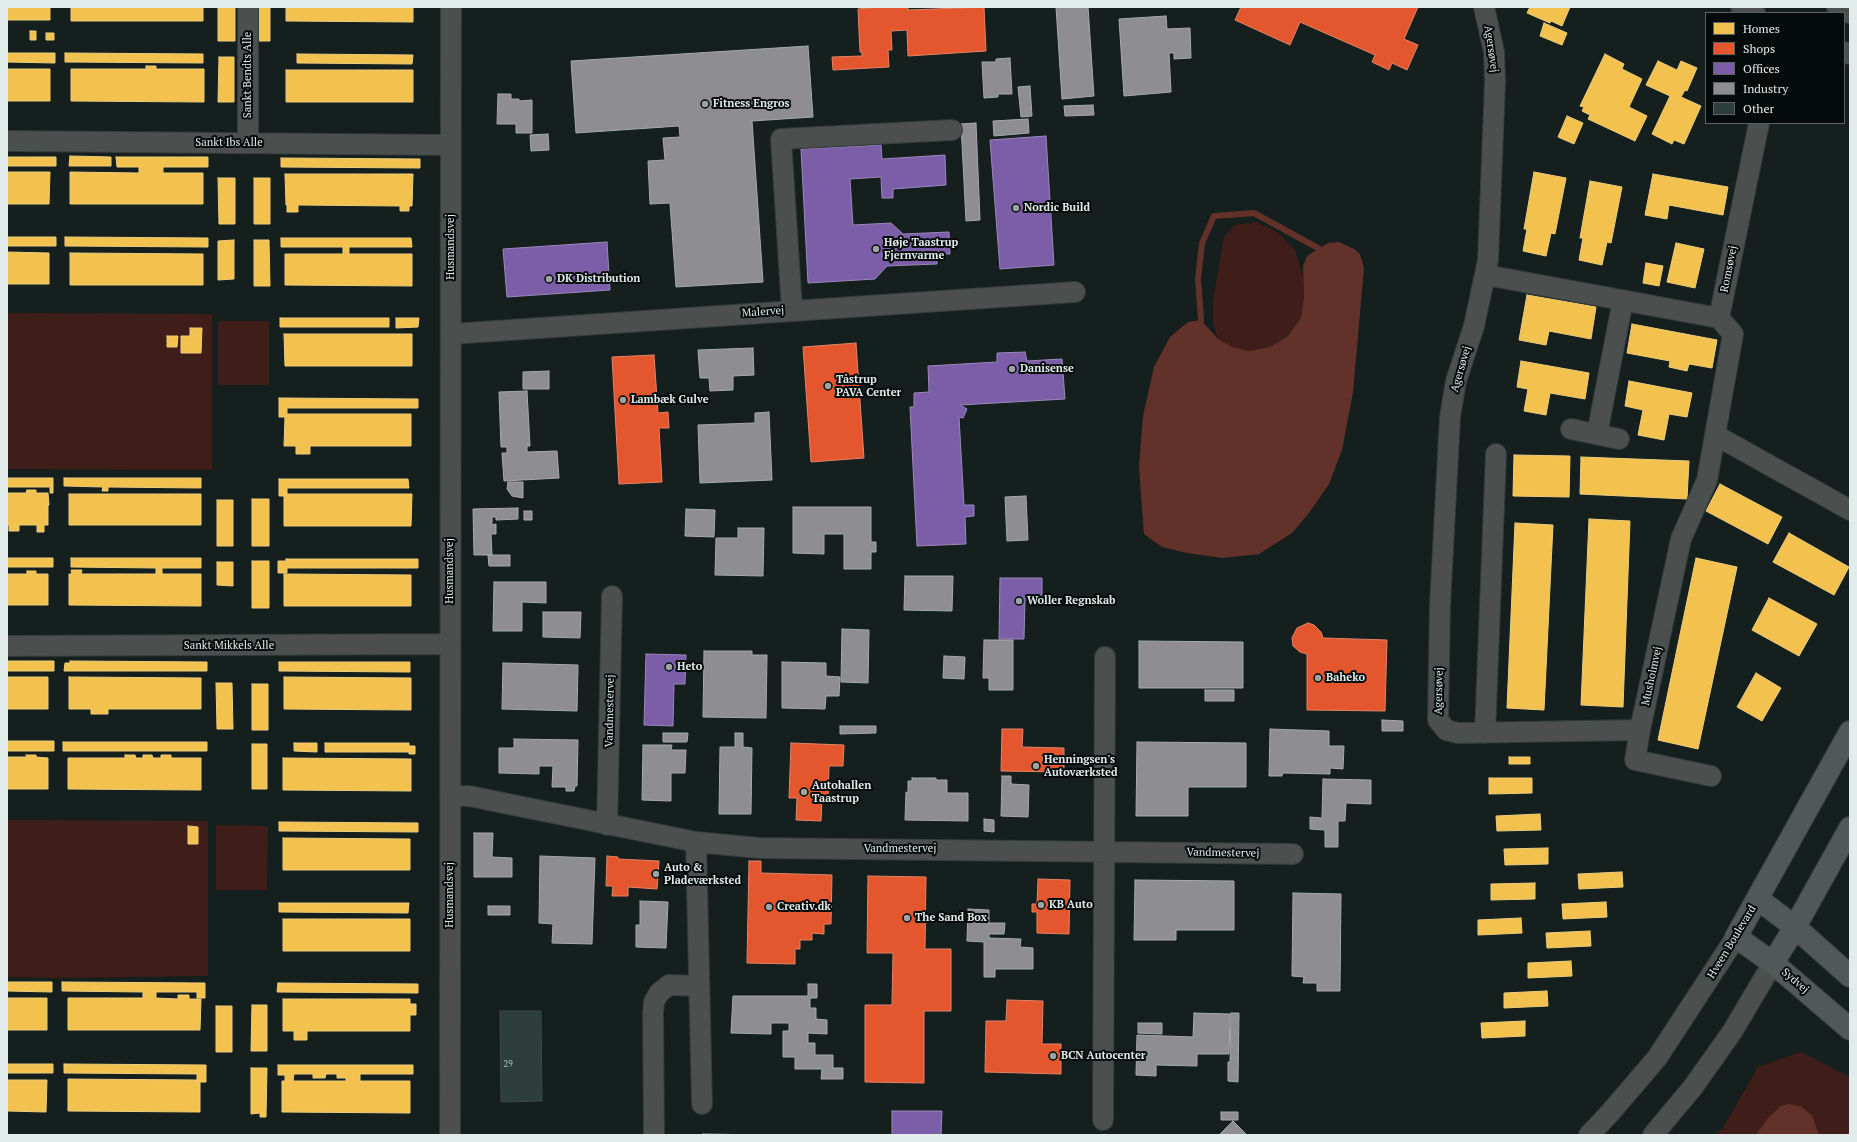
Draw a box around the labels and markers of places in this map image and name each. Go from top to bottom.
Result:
place label: Fitness Engros [713,97,789,111]
marker: Fitness Engros [700,99,710,109]
place label: Nordic Build [1024,201,1090,215]
marker: Nordic Build [1011,203,1021,213]
place label: Høje Taastrup Fjernvarme [884,236,958,262]
marker: Høje Taastrup Fjernvarme [871,244,881,254]
place label: DK Distribution [557,272,640,286]
marker: DK Distribution [544,274,554,284]
place label: Danisense [1020,362,1074,376]
marker: Danisense [1007,364,1017,374]
place label: Tåstrup PAVA Center [836,373,901,399]
marker: Tåstrup PAVA Center [823,381,833,391]
place label: Lambæk Gulve [631,393,709,407]
marker: Lambæk Gulve [618,395,628,405]
place label: Woller Regnskab [1027,594,1116,608]
marker: Woller Regnskab [1014,596,1024,606]
place label: Heto [677,660,702,674]
marker: Heto [664,662,674,672]
place label: Baheko [1326,671,1365,685]
marker: Baheko [1313,673,1323,683]
place label: Henningsen's Autoværksted [1044,753,1118,779]
marker: Henningsen's Autoværksted [1031,761,1041,771]
place label: Autohallen Taastrup [812,779,871,805]
marker: Autohallen Taastrup [799,787,809,797]
place label: Auto & Pladeværksted [664,861,741,887]
marker: Auto & Pladeværksted [651,869,661,879]
place label: KB Auto [1049,898,1093,912]
place label: Creativ.dk [777,900,831,914]
marker: KB Auto [1036,900,1046,910]
marker: Creativ.dk [764,902,774,912]
place label: The Sand Box [915,911,987,925]
marker: The Sand Box [902,913,912,923]
place label: BCN Autocenter [1061,1049,1146,1063]
marker: BCN Autocenter [1048,1051,1058,1061]

